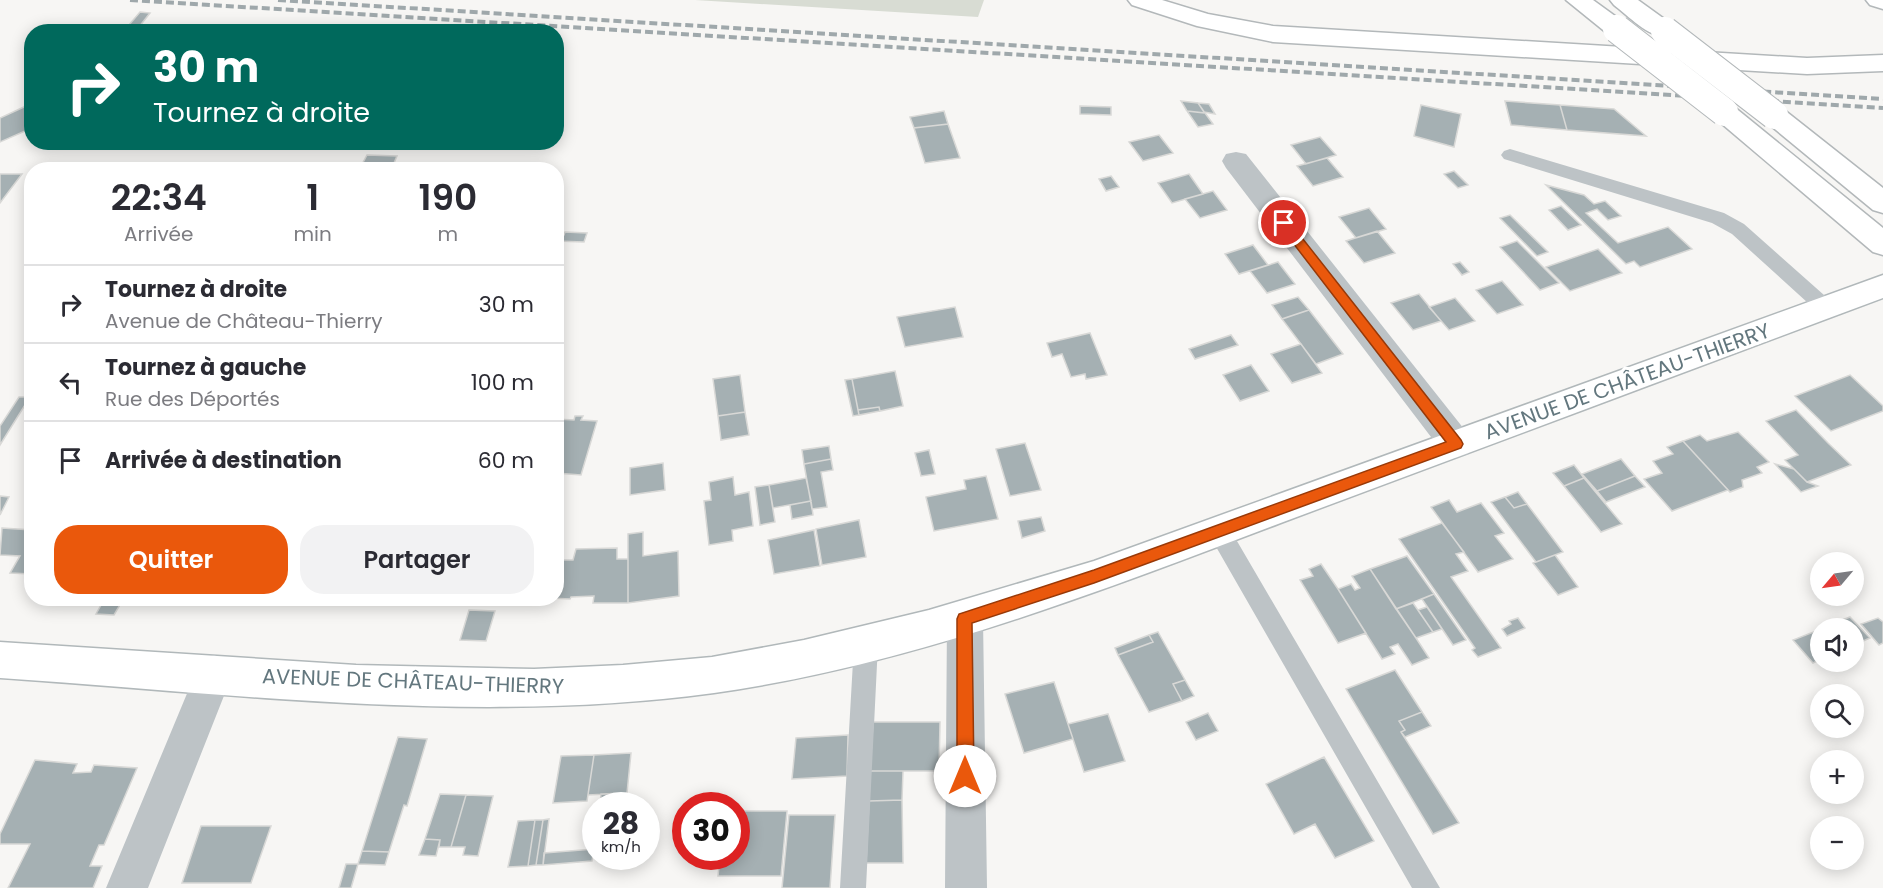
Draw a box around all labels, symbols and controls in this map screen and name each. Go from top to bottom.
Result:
text: 30 m [153,38,259,97]
icon: right [54,48,132,126]
text: Tournez à droite [153,94,370,131]
text: 22:34 [111,172,207,223]
text: 1 [306,172,319,223]
text: 190 [419,172,477,223]
pin [1258,197,1309,248]
icon: arrive [1267,206,1300,239]
text: Arrivée [124,220,193,248]
text: min [294,220,332,248]
text: m [438,220,458,248]
text: Tournez à droite [105,274,287,305]
icon: right [54,288,87,321]
text: 30 m [479,289,534,320]
text: Avenue de Château-Thierry [105,307,383,335]
street label: AVENUE DE CHÂTEAU-THIERRY [1480,316,1774,446]
text: Tournez à gauche [105,352,306,383]
icon: left [54,366,87,399]
text: 100 m [471,367,534,398]
text: Rue des Déportés [105,385,280,413]
icon: arrive [54,444,87,477]
text: Arrivée à destination [105,445,342,476]
text: 60 m [478,445,534,476]
button: Quitter [54,525,288,594]
button: Partager [300,525,534,594]
north arrow [1810,552,1864,606]
map controls [1810,552,1864,870]
button: sound [1810,618,1864,672]
street label: AVENUE DE CHÂTEAU-THIERRY [261,661,565,701]
button: search [1810,684,1864,738]
position arrow [933,744,997,808]
button: + [1810,750,1864,804]
speed limit sign: 30 [672,792,750,870]
text: 28 [603,802,639,845]
button: − [1810,816,1864,870]
text: km/h [601,836,641,857]

